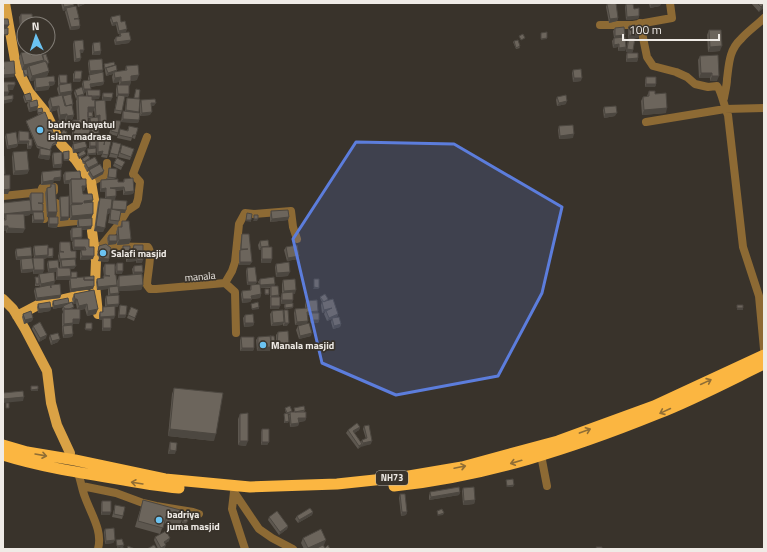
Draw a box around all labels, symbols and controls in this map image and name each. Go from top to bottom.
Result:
north arrow [16,16,56,56]
scale bar [623,16,719,42]
text: N [31,18,40,34]
text: 100 m [629,20,662,39]
place label: badriya hayatul islam madrasa [48,117,115,144]
marker: badriya hayatul islam madrasa [35,125,45,135]
place label: Salafi masjid [111,246,167,261]
marker: Salafi masjid [98,248,108,258]
street label: manala [184,268,216,285]
place label: Manala masjid [271,338,334,353]
marker: Manala masjid [258,340,268,350]
one-way arrow [699,378,711,385]
one-way arrow [660,408,672,415]
one-way arrow [579,426,591,434]
one-way arrow [34,451,47,459]
one-way arrow [510,458,523,466]
one-way arrow [454,463,467,471]
road number: NH73 [376,471,408,485]
one-way arrow [131,478,144,486]
place label: badriya juma masjid [166,507,220,534]
marker: badriya juma masjid [154,515,164,525]

